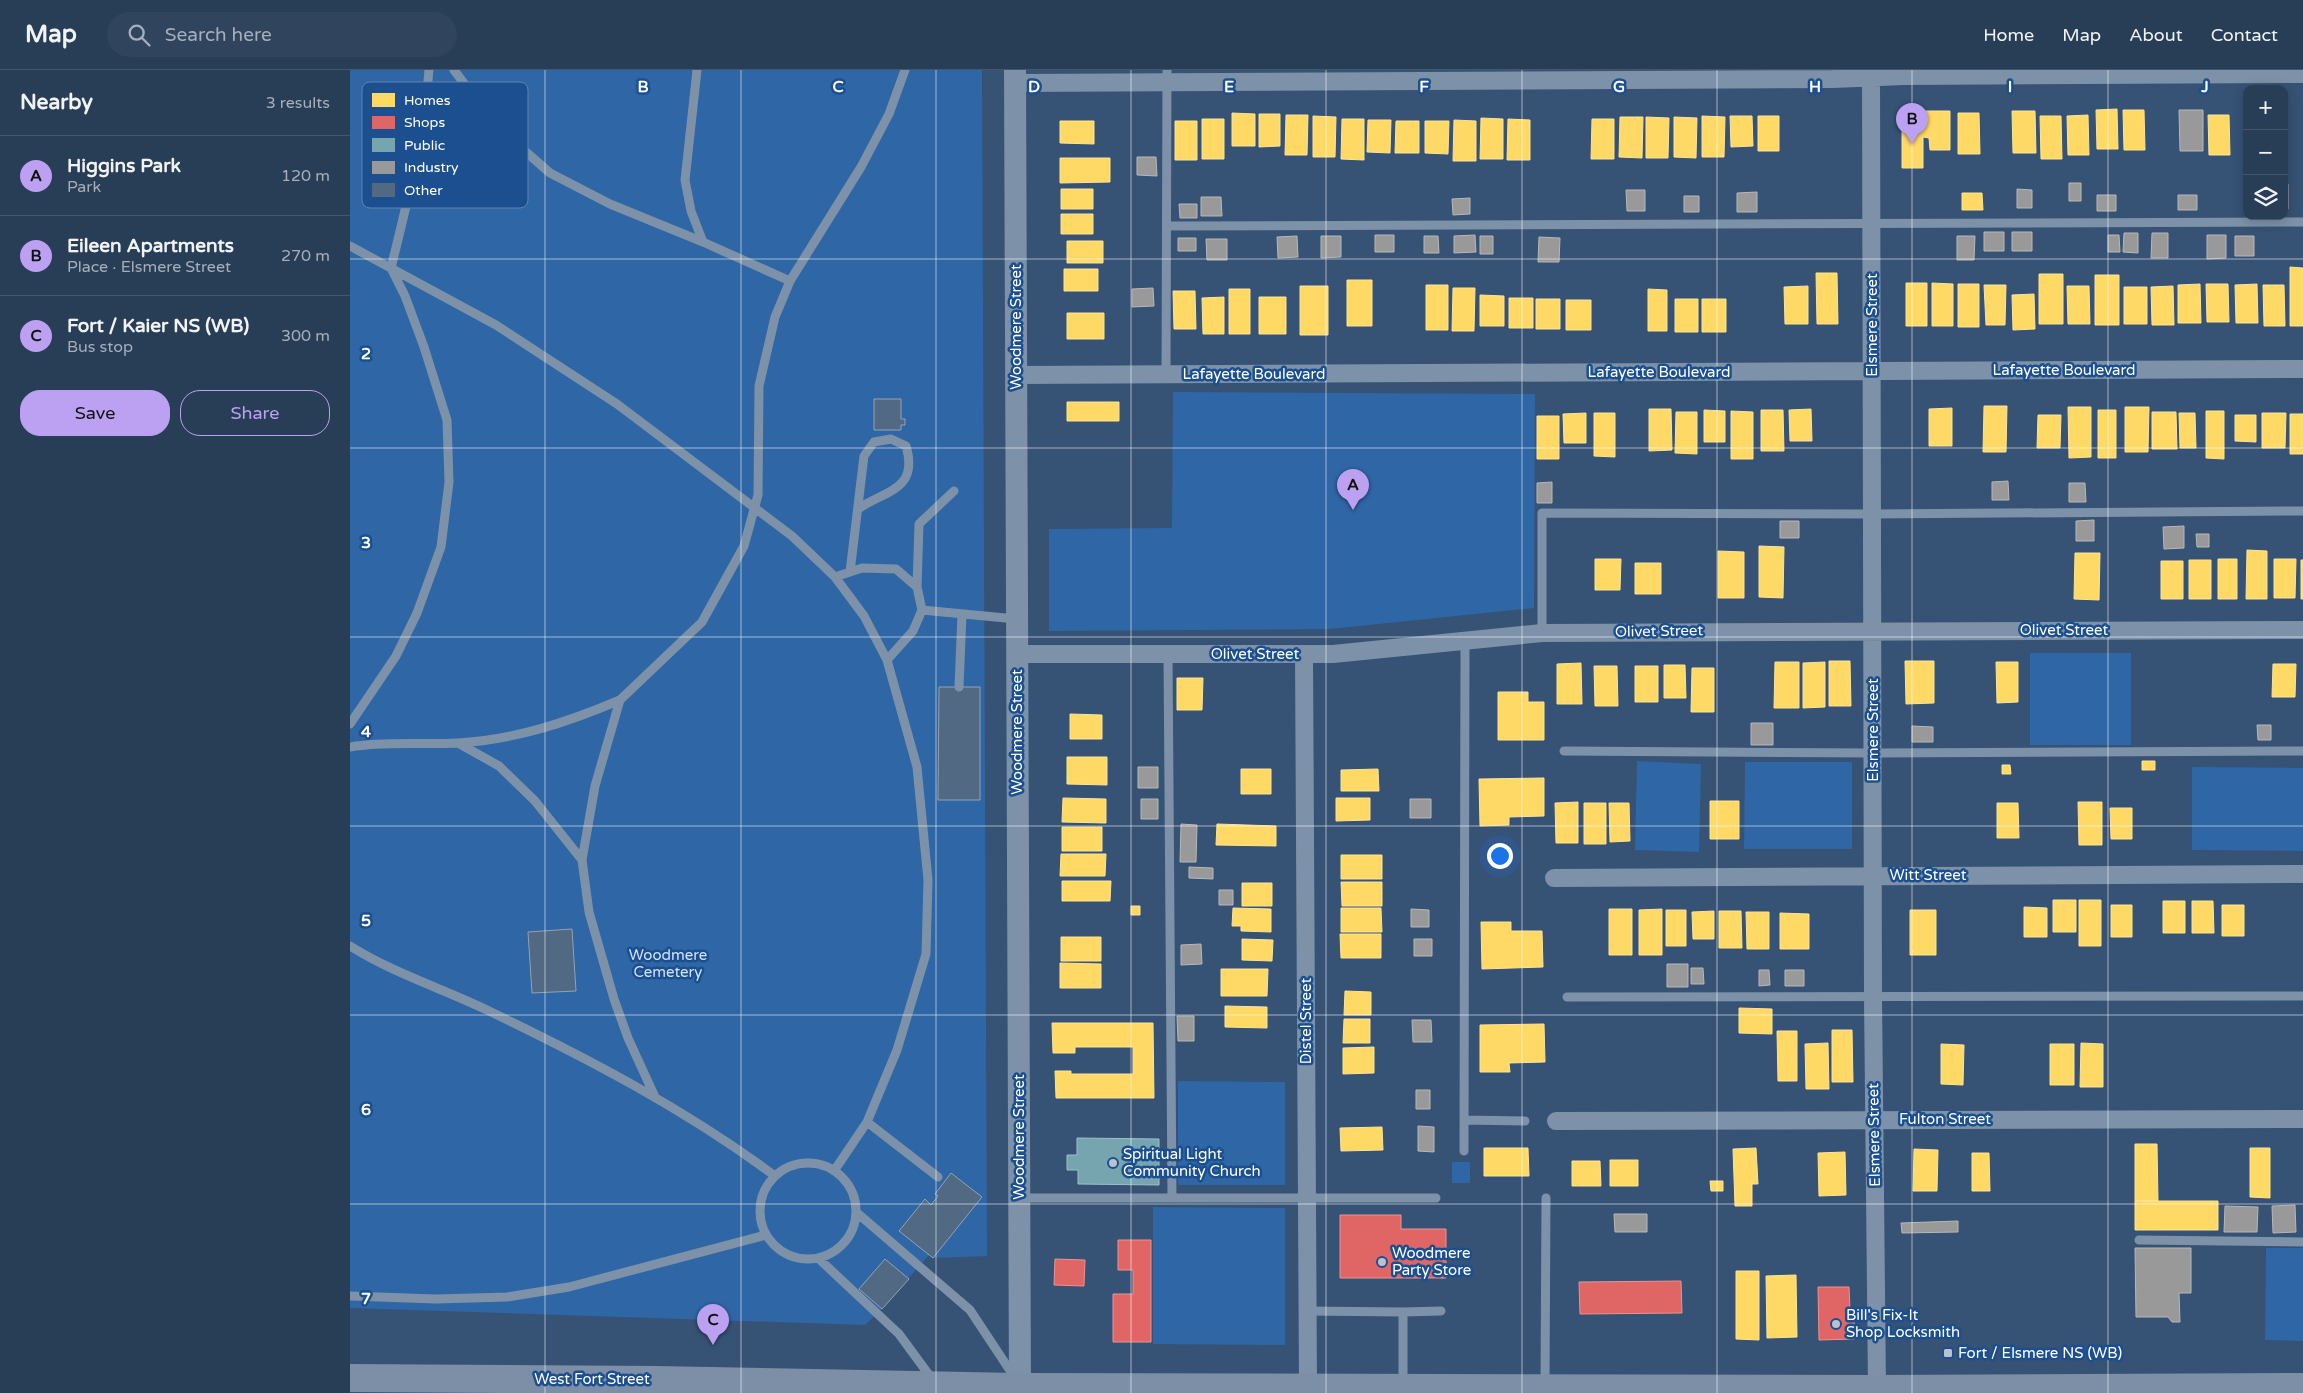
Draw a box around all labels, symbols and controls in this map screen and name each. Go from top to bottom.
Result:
search box [107,12,457,57]
text: Map [25,20,77,49]
icon: search [125,21,153,49]
text: Search here [165,24,272,46]
text: Home [1983,24,2034,46]
text: Map [2062,24,2101,46]
text: About [2129,24,2183,46]
text: Contact [2211,24,2278,46]
text: B [637,77,649,97]
text: C [832,77,844,97]
text: D [1028,77,1040,97]
text: E [1224,77,1234,97]
text: F [1419,77,1429,97]
text: G [1613,77,1625,97]
text: H [1809,77,1821,97]
text: I [2008,77,2012,97]
text: J [2200,77,2209,97]
legend [362,82,528,208]
map controls [2243,85,2288,220]
button: + [2243,85,2288,130]
text: Nearby [20,90,93,115]
text: Homes [404,92,451,109]
text: 3 results [266,93,330,113]
pin: B [1896,103,1928,144]
text: Shops [404,114,445,131]
button: − [2243,130,2288,175]
text: Public [404,137,445,154]
text: Higgins Park [67,155,181,177]
text: Industry [404,159,459,176]
text: A [30,166,42,186]
text: 120 m [281,166,330,186]
button: layers [2243,175,2288,220]
text: Park [67,177,101,197]
text: Other [404,182,443,199]
text: Eileen Apartments [67,235,234,257]
text: B [30,246,42,266]
text: 270 m [281,246,330,266]
text: Place · Elsmere Street [67,257,231,277]
street label: Woodmere Street [1007,264,1025,390]
street label: Elsmere Street [1863,273,1881,377]
text: Fort / Kaier NS (WB) [67,315,249,337]
text: C [30,326,42,346]
text: 300 m [281,326,330,346]
text: Bus stop [67,337,133,357]
text: 2 [361,344,371,364]
street label: Lafayette Boulevard [1993,361,2135,379]
street label: Lafayette Boulevard [1588,363,1730,381]
street label: Lafayette Boulevard [1183,365,1325,383]
button: Save [20,390,170,436]
button: Share [180,390,330,436]
pin: A [1337,469,1369,510]
text: 3 [361,533,371,553]
street label: Olivet Street [1615,621,1704,641]
street label: Olivet Street [2020,621,2108,639]
street label: Olivet Street [1211,645,1299,663]
street label: Woodmere Street [1008,669,1026,795]
street label: Elsmere Street [1864,678,1882,782]
text: 4 [361,722,371,742]
your location [1487,843,1513,869]
street label: Witt Street [1890,866,1967,884]
text: 5 [361,911,371,931]
park label: Woodmere Cemetery [629,946,707,981]
street label: Distel Street [1297,977,1315,1064]
street label: Woodmere Street [1010,1074,1028,1200]
street label: Elsmere Street [1864,1083,1884,1187]
text: 6 [361,1100,371,1120]
street label: Fulton Street [1899,1110,1991,1128]
place label: Spiritual Light Community Church [1123,1145,1261,1180]
marker: Spiritual Light Community Church [1107,1157,1119,1169]
place label: Woodmere Party Store [1392,1244,1471,1279]
marker: Woodmere Party Store [1376,1256,1388,1268]
text: 7 [361,1289,371,1309]
pin: C [697,1304,729,1345]
place label: Bill's Fix-It Shop Locksmith [1846,1306,1960,1341]
marker: Bill's Fix-It Shop Locksmith [1830,1318,1842,1330]
place label: Fort / Elsmere NS (WB) [1958,1344,2122,1362]
marker: Fort / Elsmere NS (WB) [1942,1347,1954,1359]
street label: West Fort Street [534,1370,650,1388]

